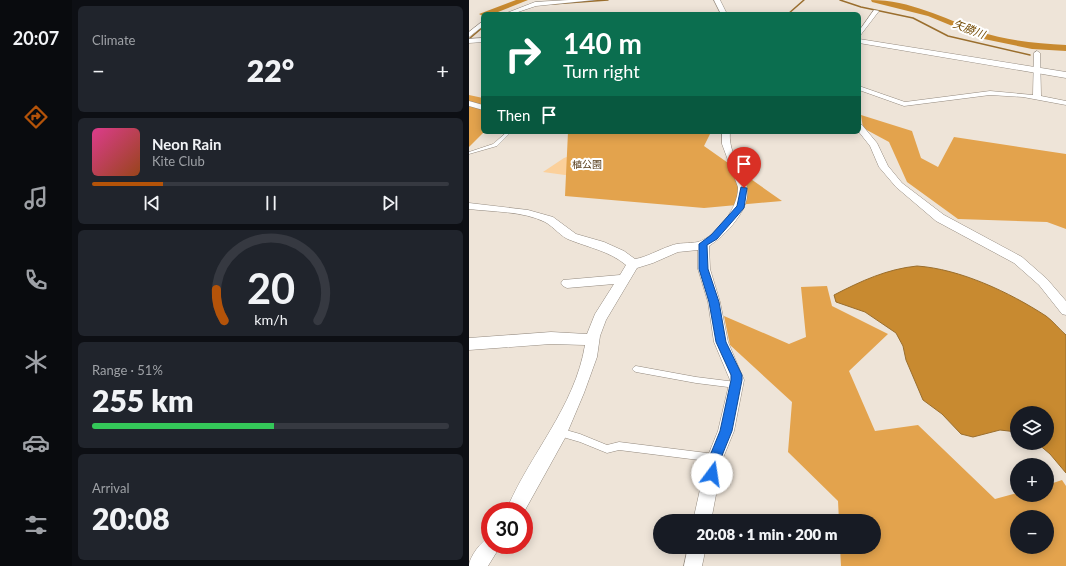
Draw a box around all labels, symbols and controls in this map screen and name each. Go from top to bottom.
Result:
water label: 矢勝川 [951,17,988,41]
text: 140 m [563,26,642,60]
text: 20:07 [13,27,59,49]
icon: right [497,28,549,80]
text: Climate [92,32,135,48]
text: 22° [247,52,294,88]
text: − [92,57,105,84]
text: + [436,57,449,84]
text: Turn right [563,60,640,82]
icon: directions [22,103,50,131]
icon: arrive [538,104,560,126]
text: Then [497,106,530,124]
text: Neon Rain [152,135,221,153]
pin [727,147,761,188]
text: Kite Club [152,153,205,169]
icon: arrive [733,153,755,175]
park label: 植公園 [572,158,602,170]
icon: music [22,184,50,212]
icon: previous [141,192,163,214]
icon: pause [260,192,282,214]
icon: next [379,192,401,214]
text: 20 [246,263,295,313]
icon: phone [22,266,50,294]
text: km/h [254,311,287,328]
icon: climate [22,348,50,376]
text: Range · 51% [92,362,163,378]
text: 255 km [92,382,193,418]
map controls [1010,406,1054,554]
button: layers [1010,406,1054,450]
icon: car [22,429,50,457]
position arrow [691,453,733,495]
button: + [1010,458,1054,502]
text: Arrival [92,480,129,496]
text: 20:08 [92,500,170,536]
speed limit sign: 30 [481,502,533,554]
button: − [1010,510,1054,554]
icon: filters [22,511,50,539]
text: 20:08 · 1 min · 200 m [696,525,838,543]

